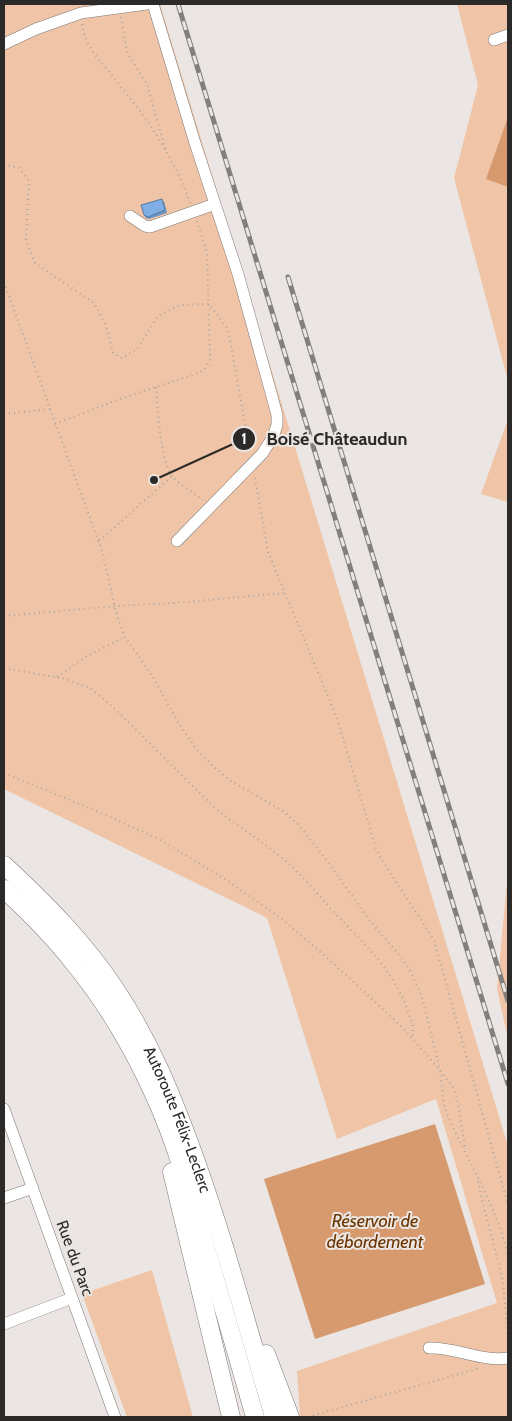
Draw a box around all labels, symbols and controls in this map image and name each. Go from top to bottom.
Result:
callout: Boisé Châteaudun [232,422,417,455]
text: Boisé Châteaudun [267,428,407,450]
text: 1 [241,430,247,448]
street label: Autoroute Félix-Leclerc [140,1043,215,1195]
water label: Réservoir de débordement [327,1210,424,1253]
street label: Rue du Parc [53,1218,97,1298]

